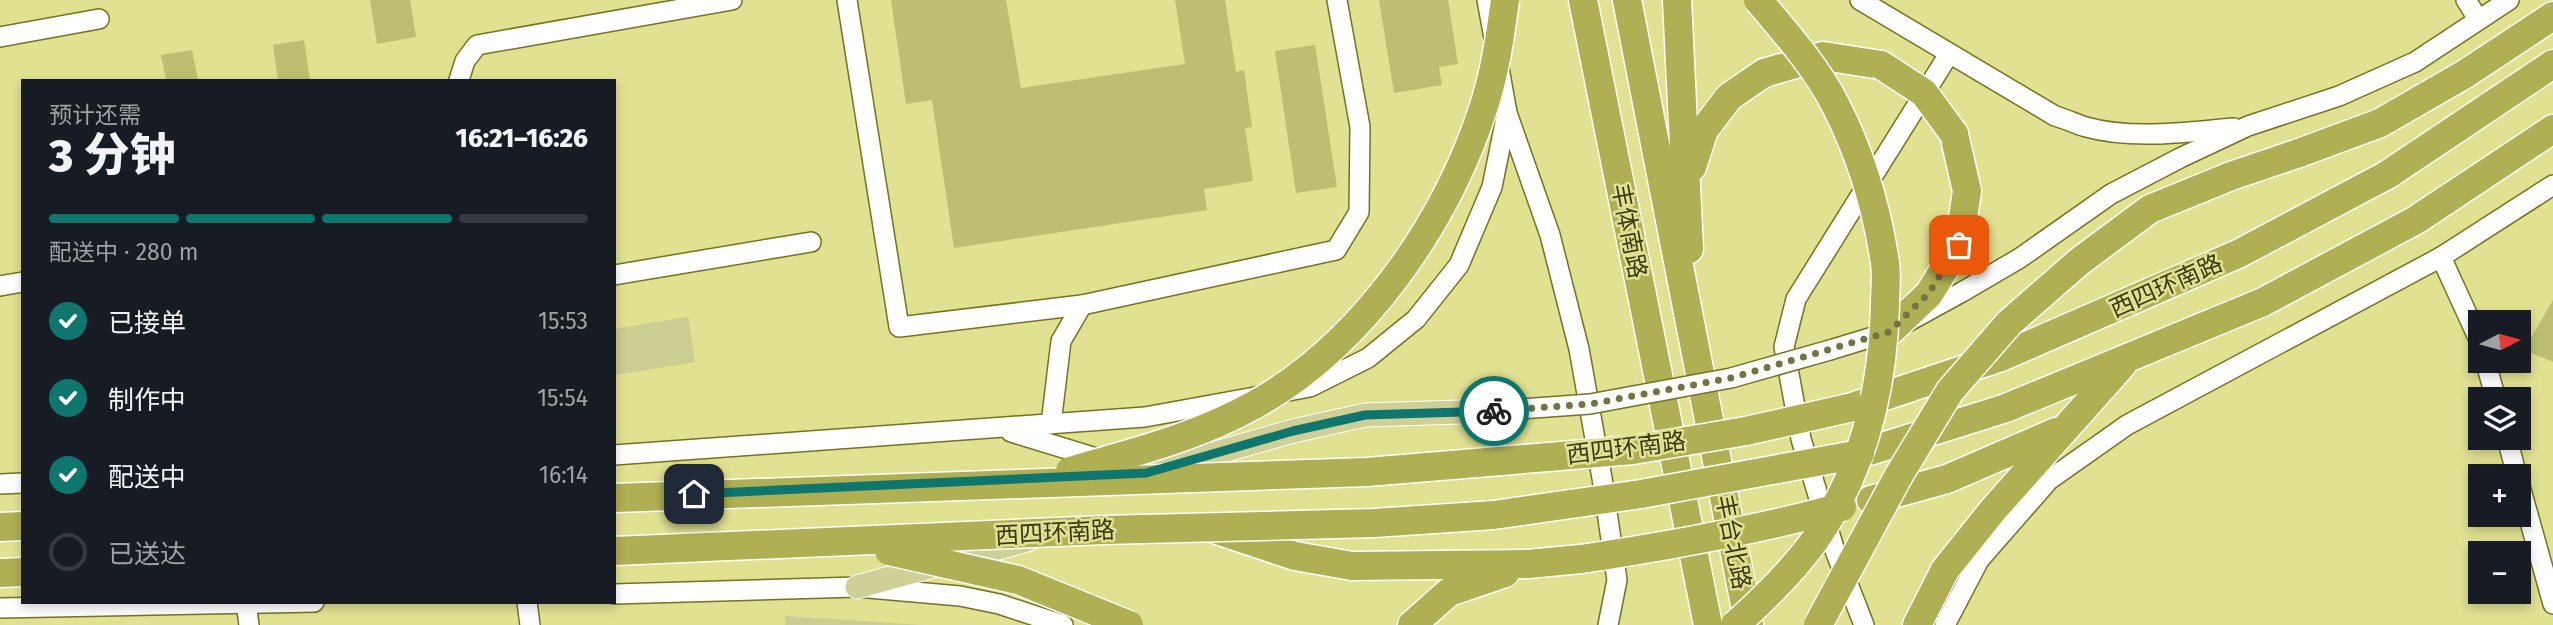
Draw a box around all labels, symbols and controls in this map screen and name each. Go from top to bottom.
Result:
text: 预计还需 [49,101,141,129]
text: 16:21–16:26 [456,123,588,154]
text: 3 分钟 [49,128,176,183]
street label: 丰体南路 [1606,181,1652,281]
pin [1929,215,1989,275]
icon: bag [1940,226,1978,264]
text: 配送中 · 280 m [49,238,198,266]
street label: 西四环南路 [2105,249,2227,323]
icon: check [49,302,87,340]
text: 15:53 [538,307,588,335]
text: 已接单 [108,308,186,339]
north arrow [2468,310,2530,373]
map controls [2468,310,2531,604]
courier [1459,376,1529,446]
icon: check [49,379,87,417]
text: 15:54 [537,384,588,412]
text: 制作中 [108,385,186,416]
button: layers [2468,387,2531,450]
icon: bike [1475,392,1513,430]
street label: 西四环南路 [1565,427,1687,469]
icon: check [49,456,87,494]
text: 16:14 [539,461,588,489]
text: 配送中 [108,462,186,493]
pin [664,464,724,524]
button: + [2468,464,2531,527]
icon: home [675,475,713,513]
street label: 丰台北路 [1710,492,1756,592]
street label: 西四环南路 [994,516,1116,550]
text: 已送达 [108,539,186,570]
button: − [2468,541,2531,604]

